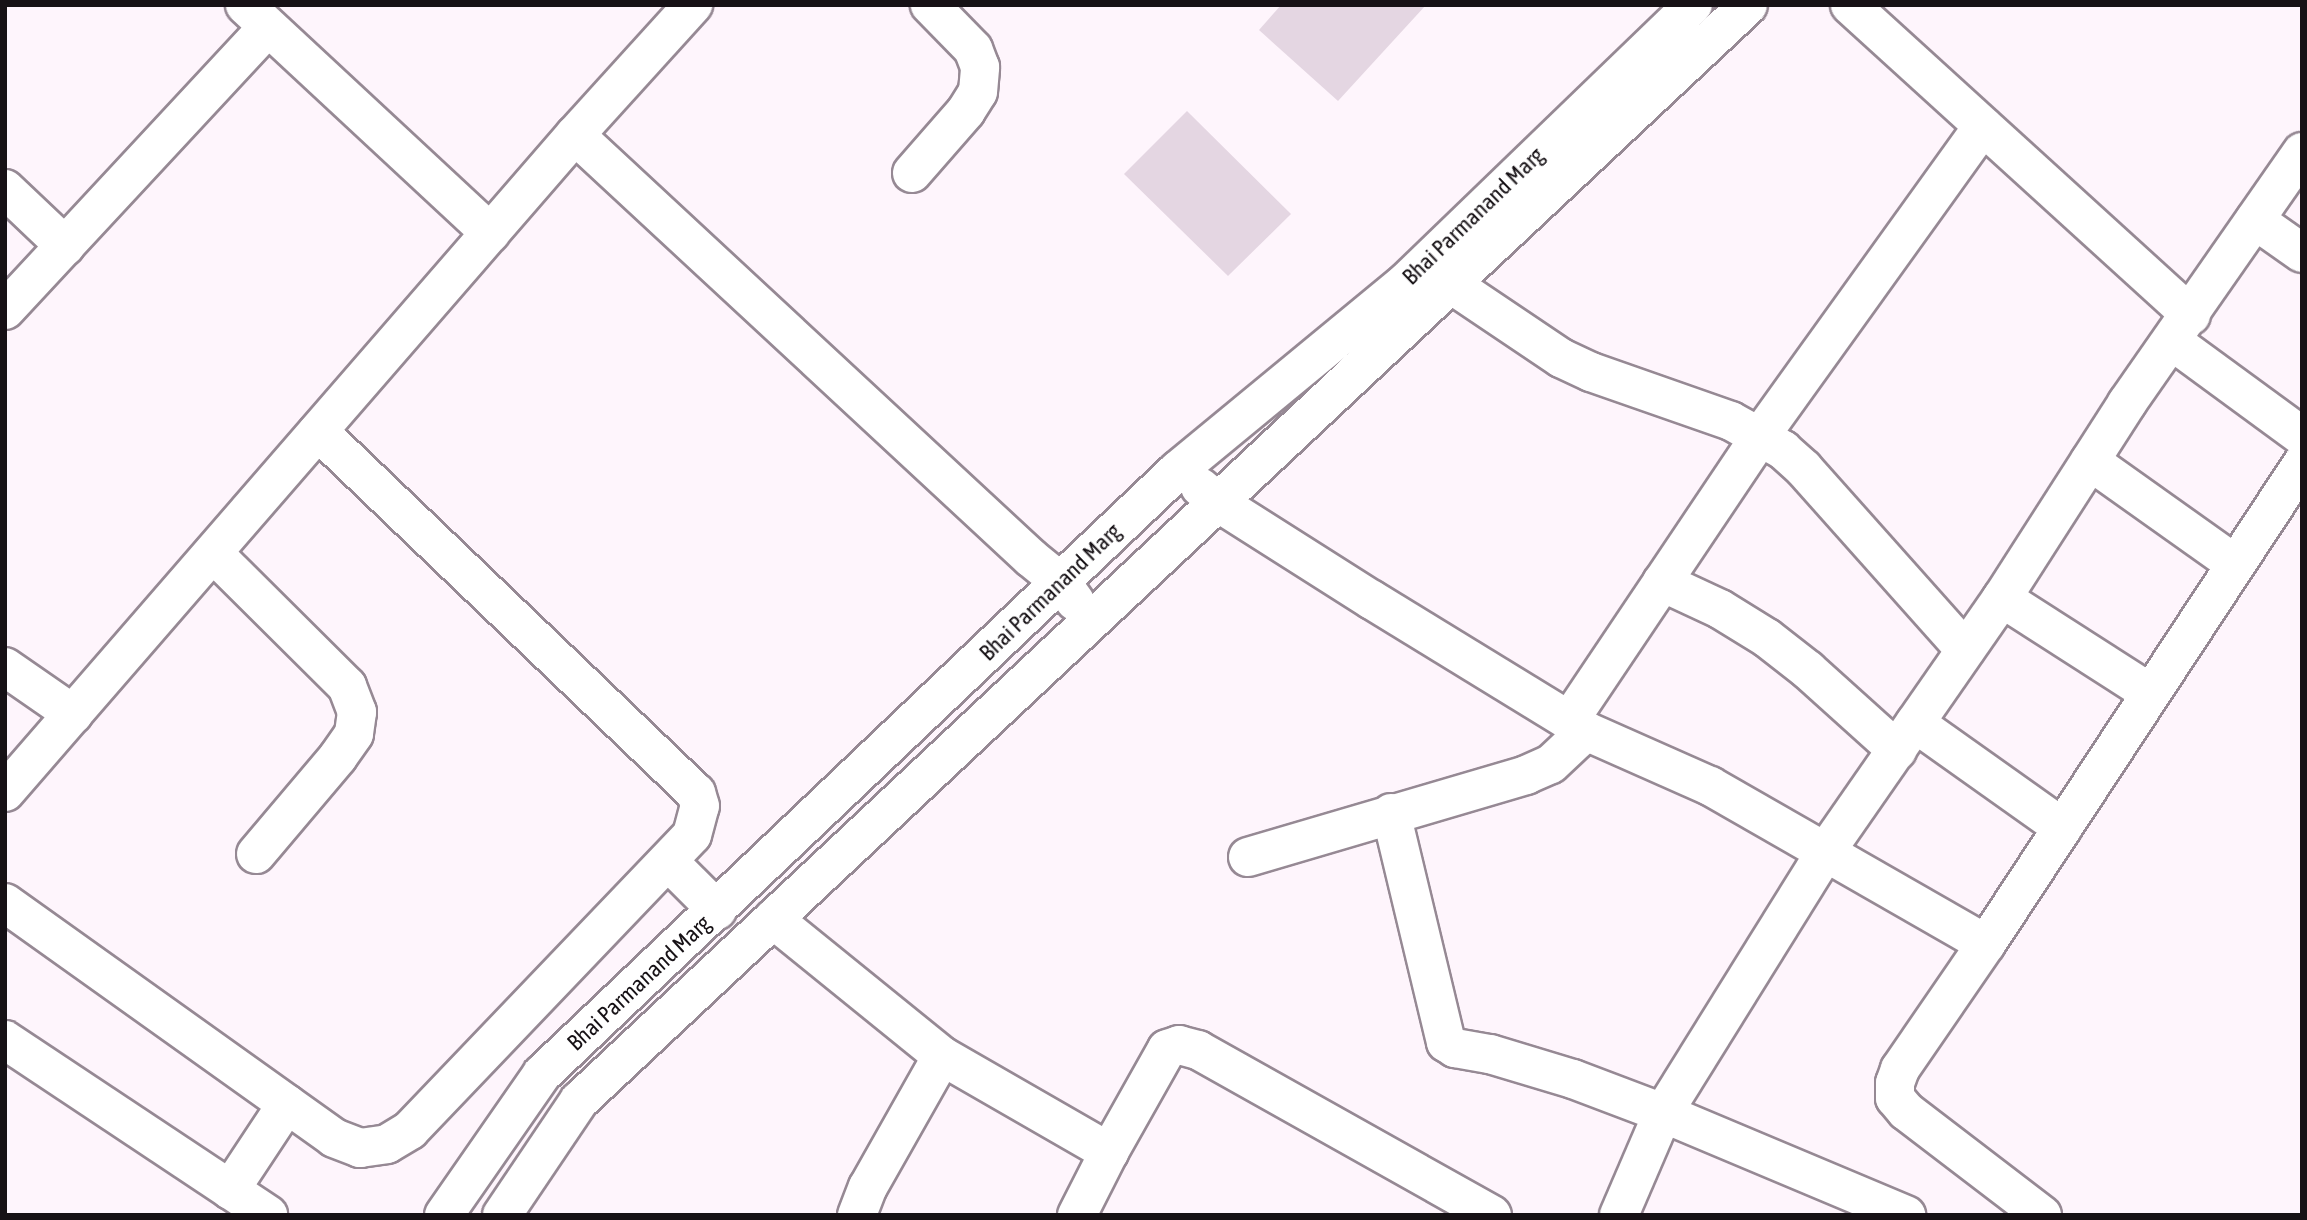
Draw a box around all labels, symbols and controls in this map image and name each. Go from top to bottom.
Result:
street label: Bhai Parmanand Marg [1397,142,1549,290]
street label: Bhai Parmanand Marg [974,518,1126,666]
street label: Bhai Parmanand Marg [562,910,716,1056]

